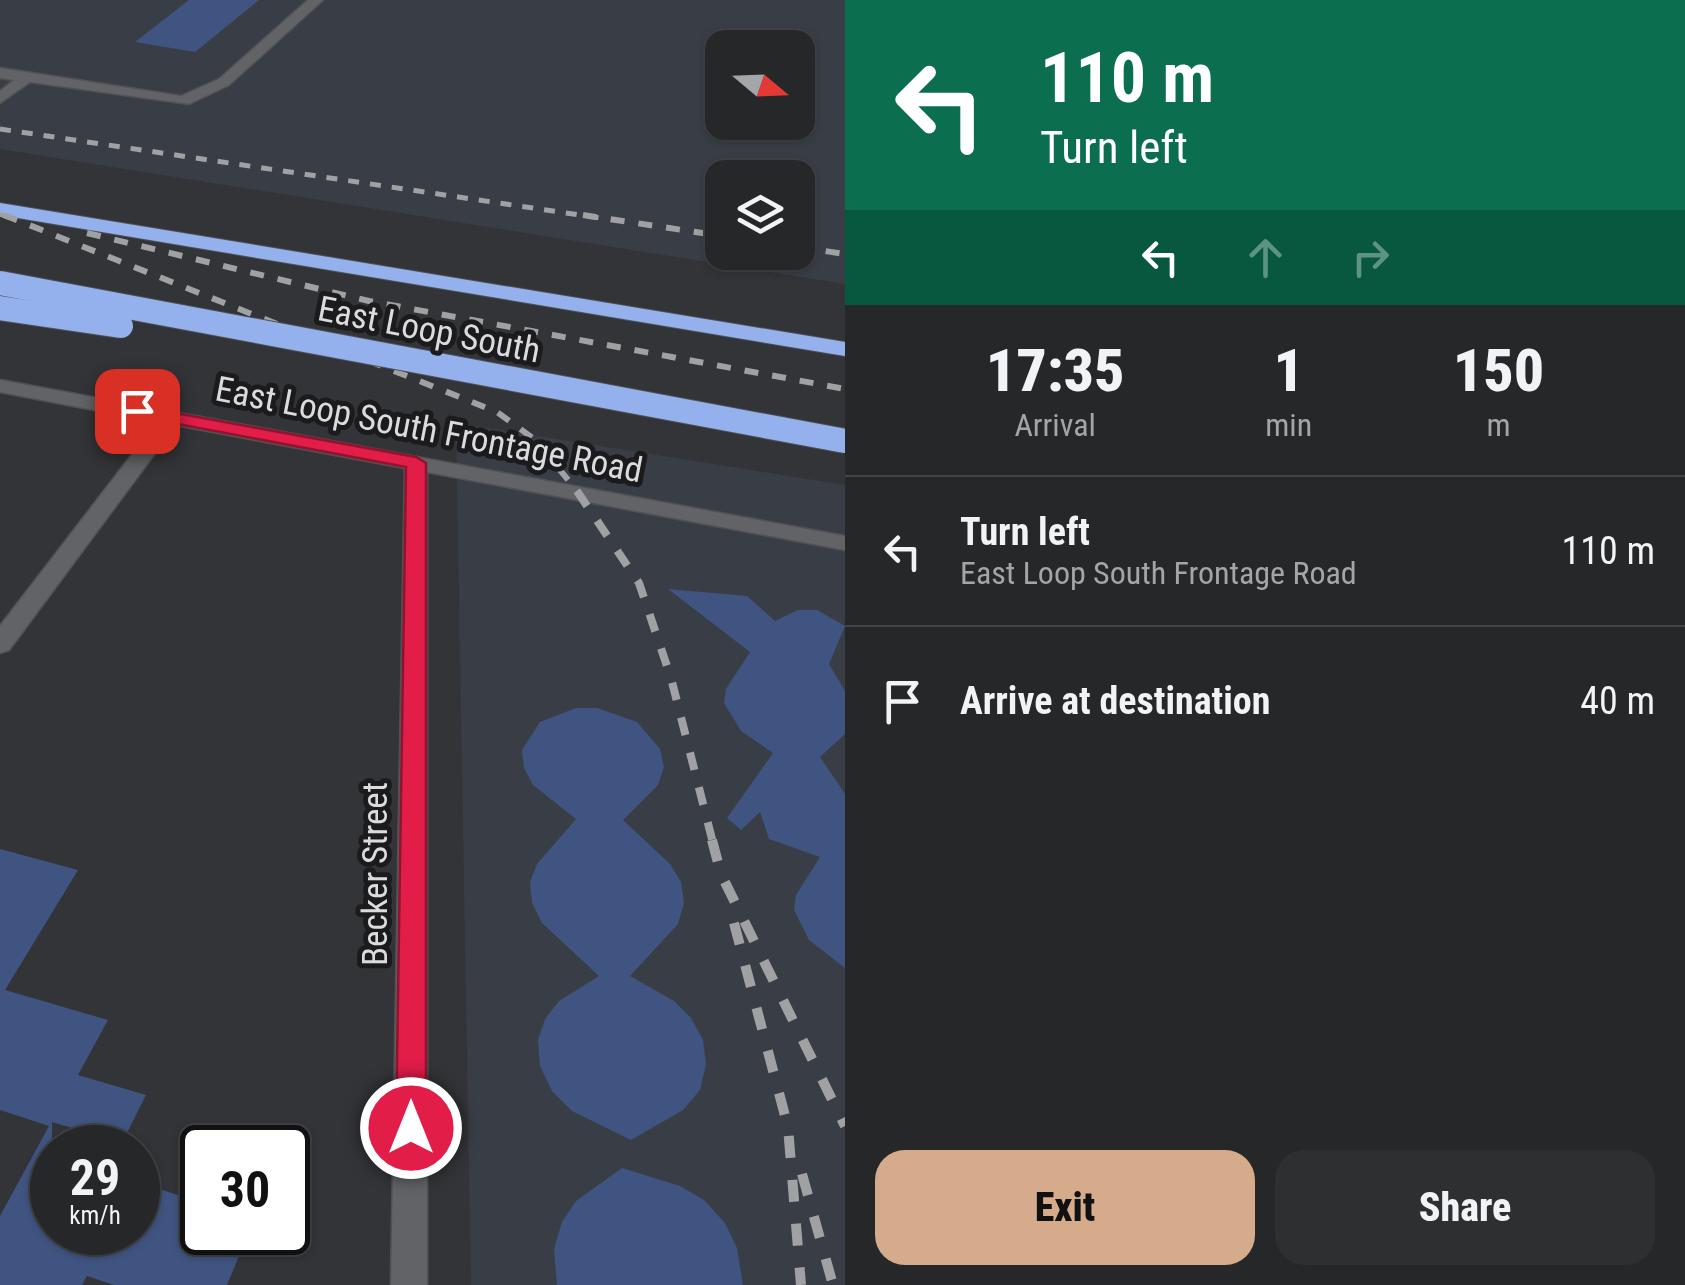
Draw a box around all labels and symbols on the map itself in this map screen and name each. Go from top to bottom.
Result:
north arrow [705,30,815,140]
street label: East Loop South [314,288,544,372]
street label: East Loop South Frontage Road [212,368,646,492]
pin [95,369,180,454]
street label: Becker Street [355,782,396,966]
position arrow [359,1076,463,1180]
speed limit sign: 30 [180,1125,310,1255]

